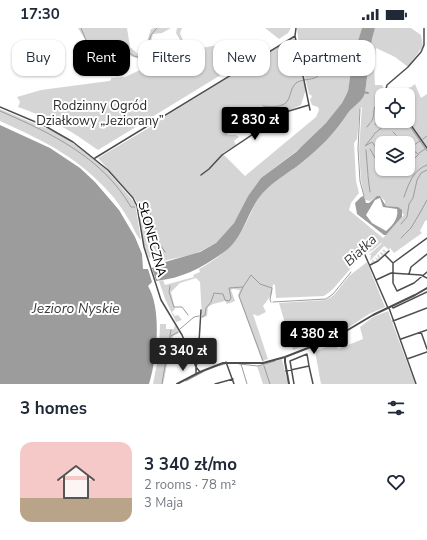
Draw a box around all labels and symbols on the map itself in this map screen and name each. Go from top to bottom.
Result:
park label: Rodzinny Ogród Działkowy „Jeziorany” [36,97,164,130]
pin: 2 830 zł [214,107,296,141]
street label: SŁONECZNA [133,200,171,279]
water label: Białka [340,230,381,270]
water label: Jezioro Nyskie [31,299,120,318]
pin: 4 380 zł [273,321,355,355]
pin: 3 340 zł [142,338,224,372]

